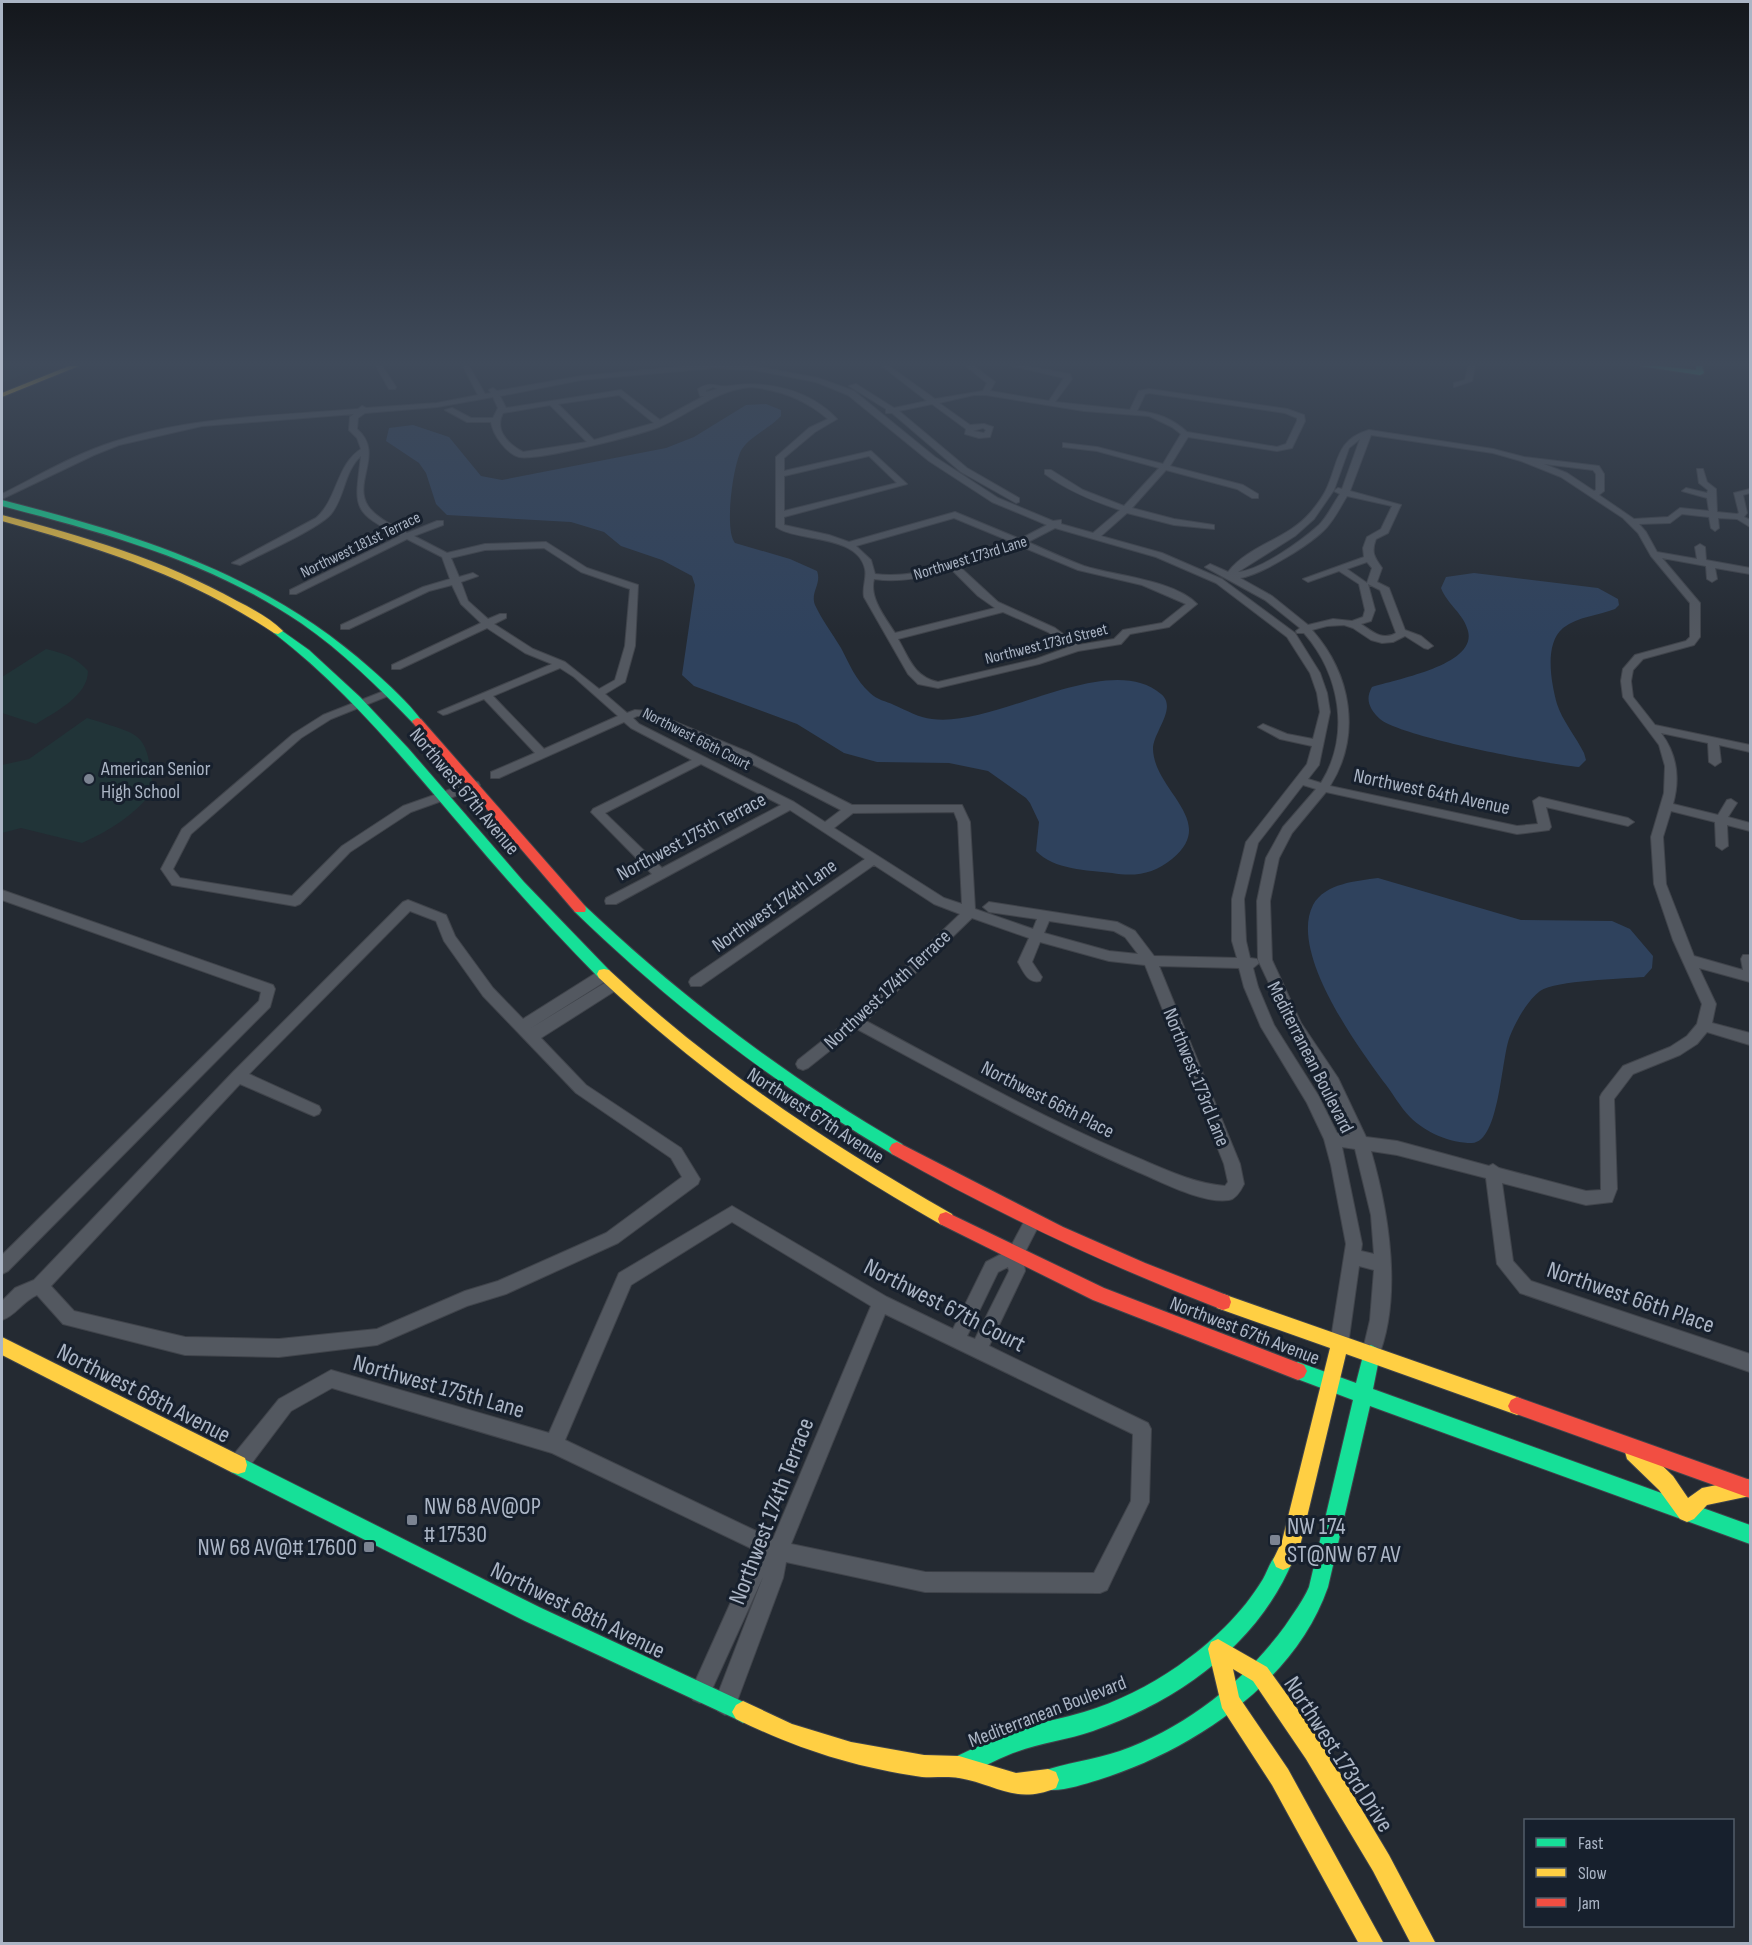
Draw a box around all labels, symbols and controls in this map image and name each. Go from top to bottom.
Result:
street label: Northwest 181st Terrace [298,508,424,583]
street label: Northwest 173rd Lane [912,532,1029,585]
street label: Northwest 173rd Street [983,620,1110,669]
street label: Northwest 66th Court [639,704,754,775]
street label: Northwest 67th Avenue [404,723,524,860]
place label: American Senior High School [100,757,211,804]
street label: Northwest 64th Avenue [1352,764,1512,820]
marker: American Senior High School [82,772,96,786]
street label: Northwest 175th Terrace [613,787,770,886]
street label: Northwest 174th Lane [708,854,842,958]
street label: Northwest 174th Terrace [819,925,956,1055]
street label: Mediterranean Boulevard [1262,978,1359,1137]
street label: Northwest 173rd Lane [1157,1005,1235,1150]
street label: Northwest 66th Place [977,1056,1118,1144]
street label: Northwest 67th Avenue [742,1063,888,1169]
street label: Northwest 67th Court [859,1252,1030,1359]
street label: Northwest 66th Place [1543,1255,1718,1340]
street label: Northwest 67th Avenue [1166,1291,1323,1371]
street label: Northwest 68th Avenue [52,1337,235,1450]
street label: Northwest 175th Lane [350,1348,528,1425]
street label: Northwest 174th Terrace [723,1414,820,1609]
place label: NW 68 AV@OP # 17530 [424,1492,541,1549]
place label: NW 174 ST@NW 67 AV [1287,1512,1401,1569]
marker: NW 68 AV@OP # 17530 [405,1513,419,1527]
place label: NW 68 AV@# 17600 [198,1533,357,1562]
marker: NW 174 ST@NW 67 AV [1268,1533,1282,1547]
marker: NW 68 AV@# 17600 [362,1540,376,1554]
street label: Northwest 68th Avenue [486,1556,670,1665]
street label: Mediterranean Boulevard [965,1671,1130,1753]
street label: Northwest 173rd Drive [1277,1671,1400,1838]
legend [1524,1819,1734,1927]
text: Fast [1578,1833,1604,1854]
text: Slow [1578,1863,1607,1884]
text: Jam [1577,1893,1600,1914]

